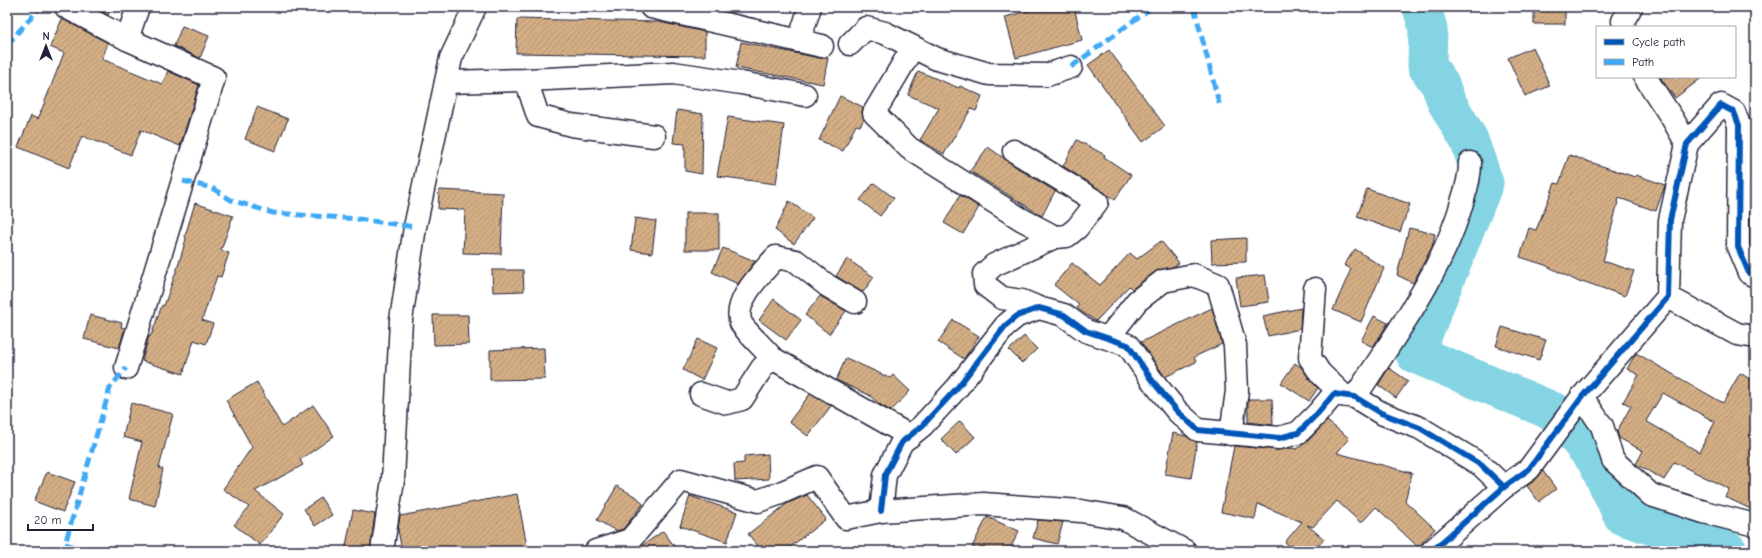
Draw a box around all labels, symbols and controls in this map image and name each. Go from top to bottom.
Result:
north arrow [26,26,66,66]
legend [1596,26,1736,78]
text: N [42,30,50,43]
text: Cycle path [1632,35,1685,49]
text: Path [1632,55,1654,69]
scale bar [28,506,93,532]
text: 20 m [34,513,62,527]

